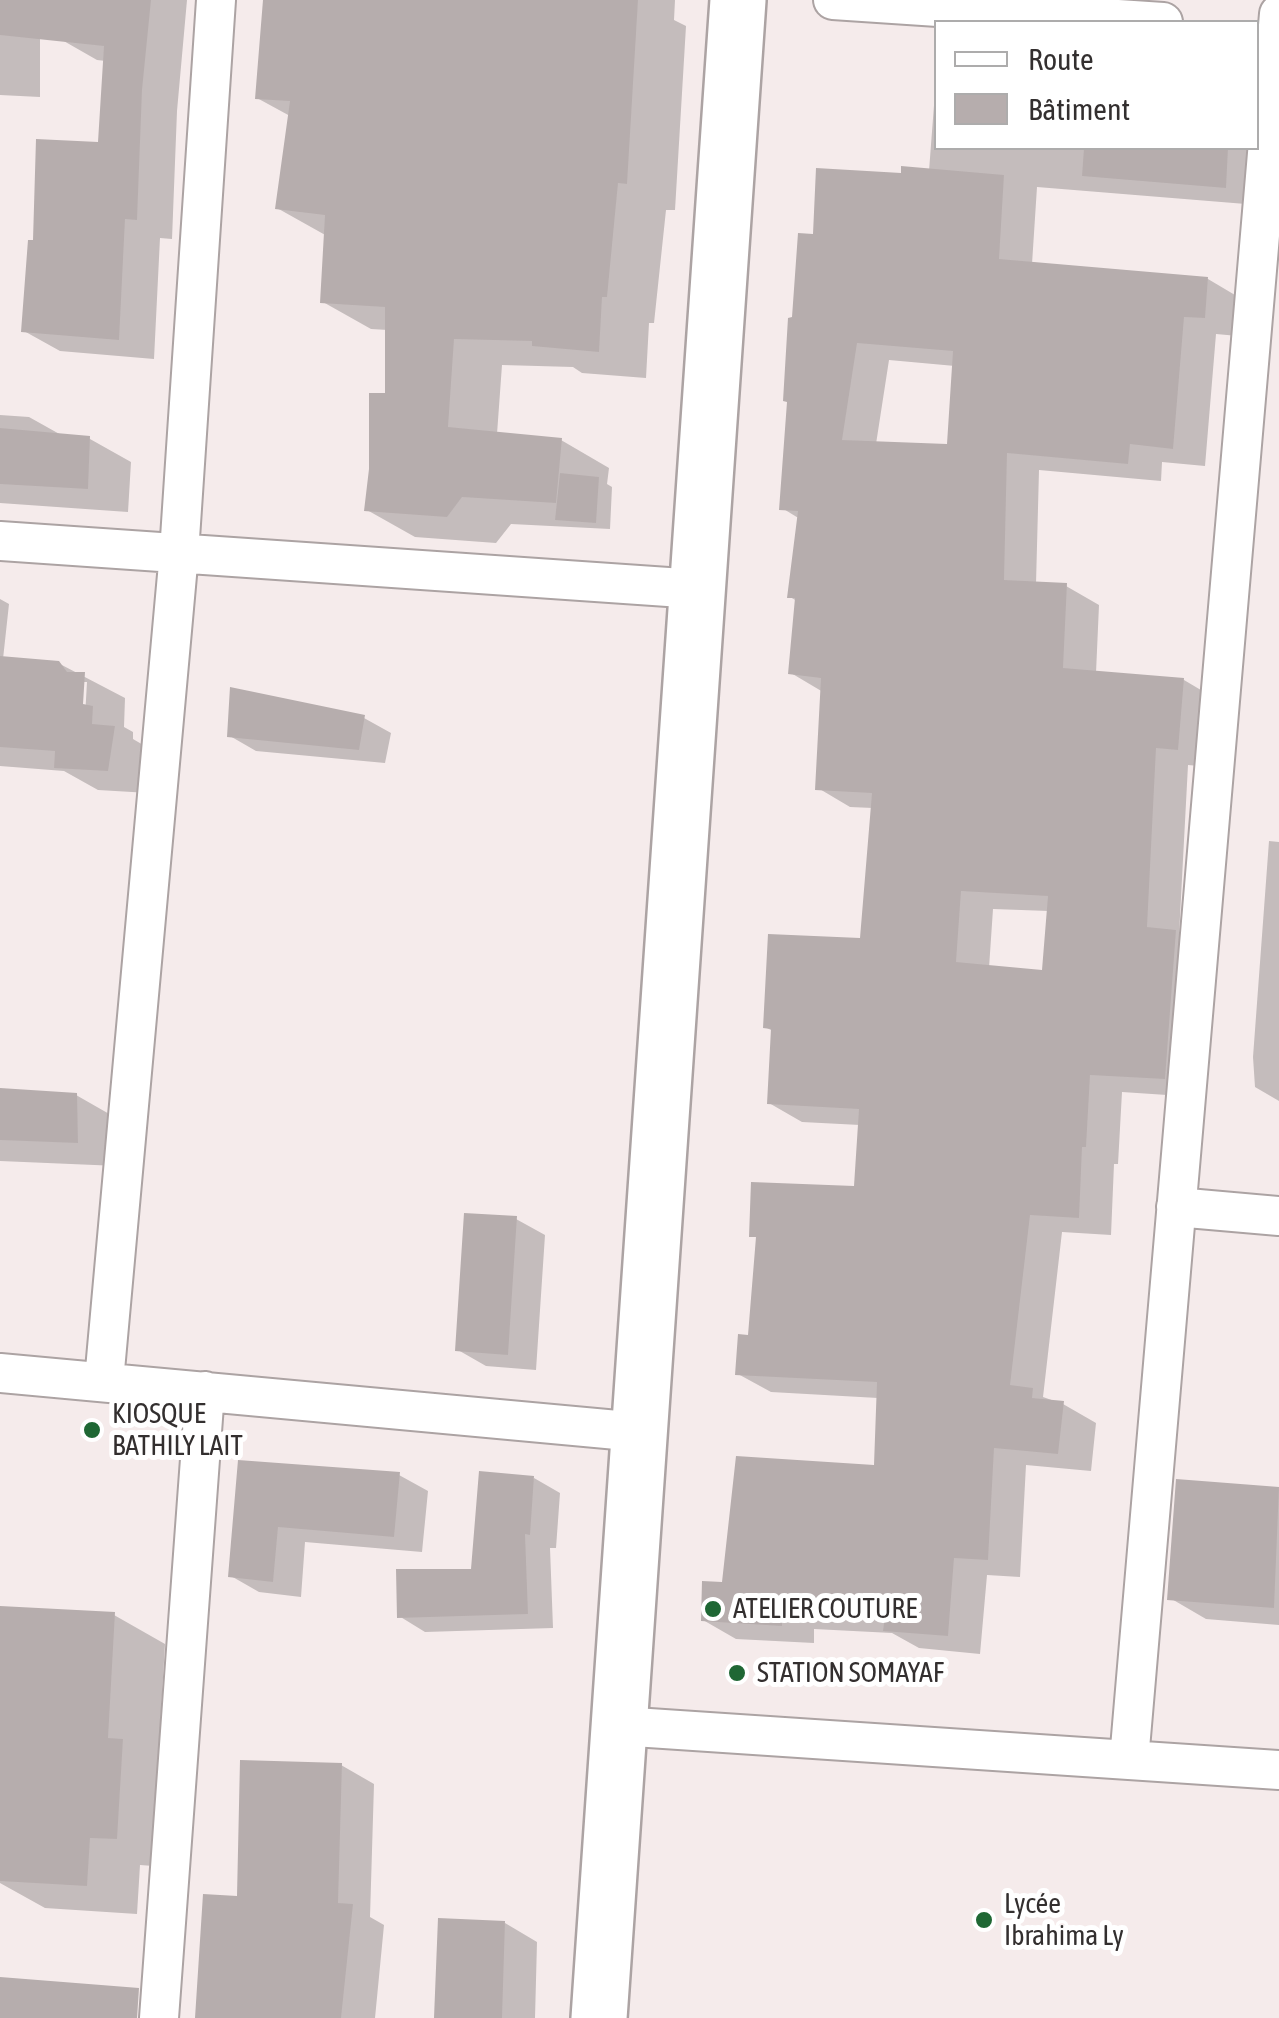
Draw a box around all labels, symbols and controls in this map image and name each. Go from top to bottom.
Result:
legend [934,20,1259,150]
text: Route [1028,42,1094,76]
text: Bâtiment [1028,92,1130,126]
place label: KIOSQUE BATHILY LAIT [112,1397,243,1463]
marker: KIOSQUE BATHILY LAIT [81,1419,103,1441]
place label: ATELIER COUTURE [733,1592,917,1626]
marker: ATELIER COUTURE [702,1598,724,1620]
place label: STATION SOMAYAF [757,1656,944,1690]
marker: STATION SOMAYAF [726,1662,748,1684]
place label: Lycée Ibrahima Ly [1004,1887,1124,1953]
marker: Lycée Ibrahima Ly [973,1909,995,1931]

